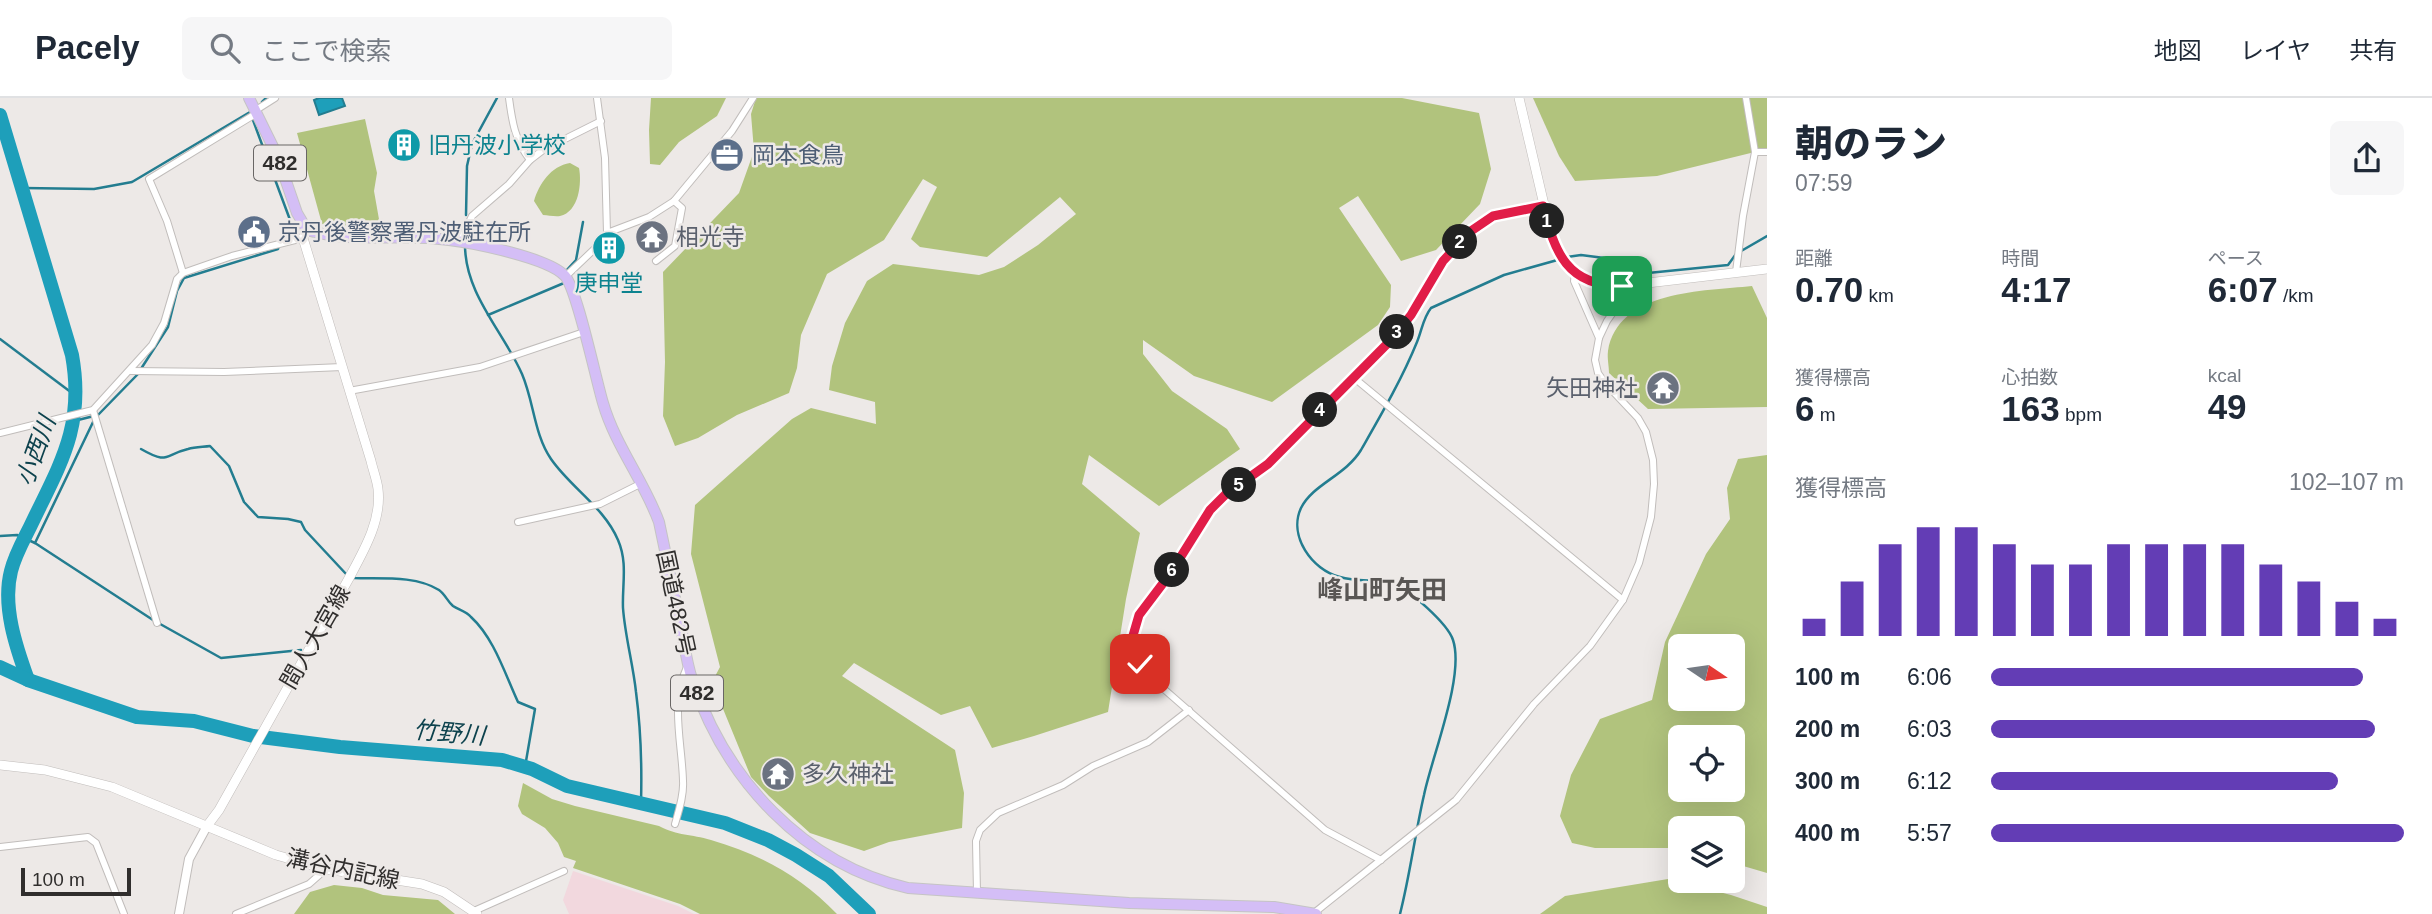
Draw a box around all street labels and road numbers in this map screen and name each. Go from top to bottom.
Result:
road number: 482 [254,146,306,180]
street label: 国道482号 [652,548,700,658]
street label: 間人大宮線 [275,581,355,693]
road number: 482 [671,676,723,710]
street label: 溝谷内記線 [284,844,402,894]

